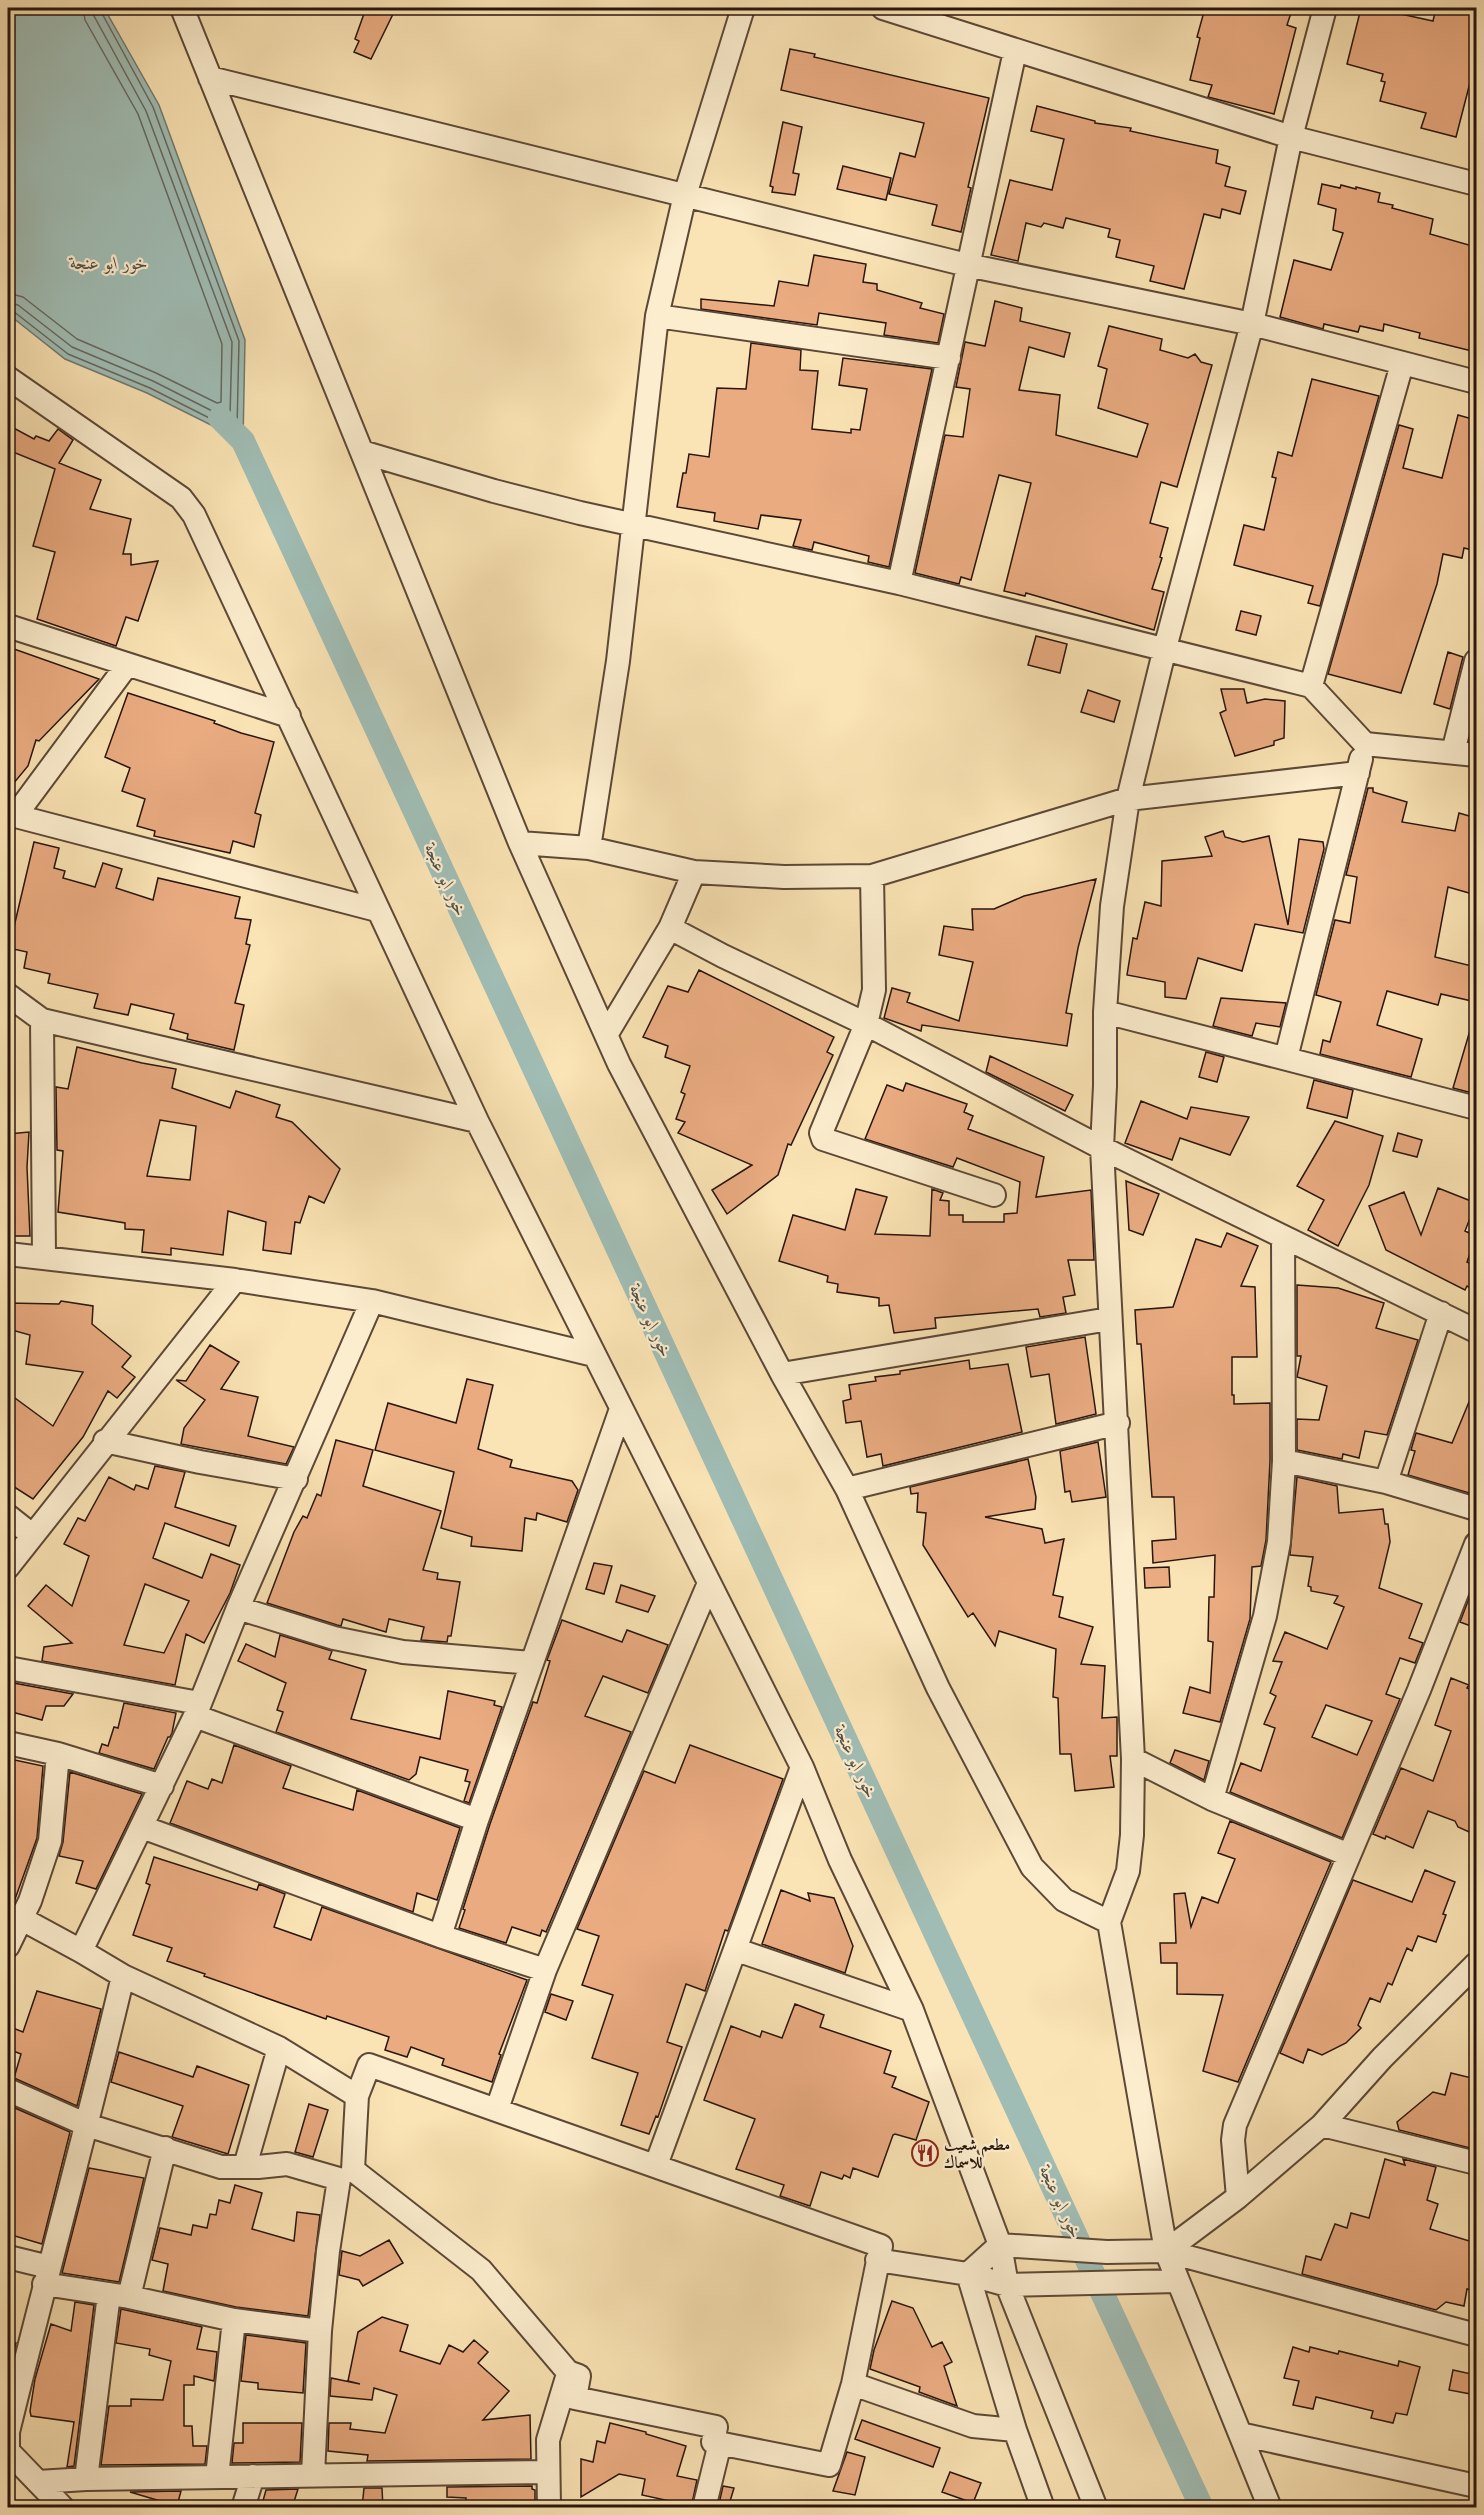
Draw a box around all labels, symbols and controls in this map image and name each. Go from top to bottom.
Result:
water label: خور ابو عنجة [68,252,148,274]
water label: خور ابو عنجة [419,838,472,920]
water label: خور ابو عنجة [624,1279,677,1361]
water label: خور ابو عنجة [829,1720,882,1802]
place label: مطعم شعيب للاسماك [944,2134,1010,2172]
restaurant icon: مطعم شعيب للاسماك [910,2138,940,2168]
water label: خور ابو عنجة [1034,2160,1087,2242]

